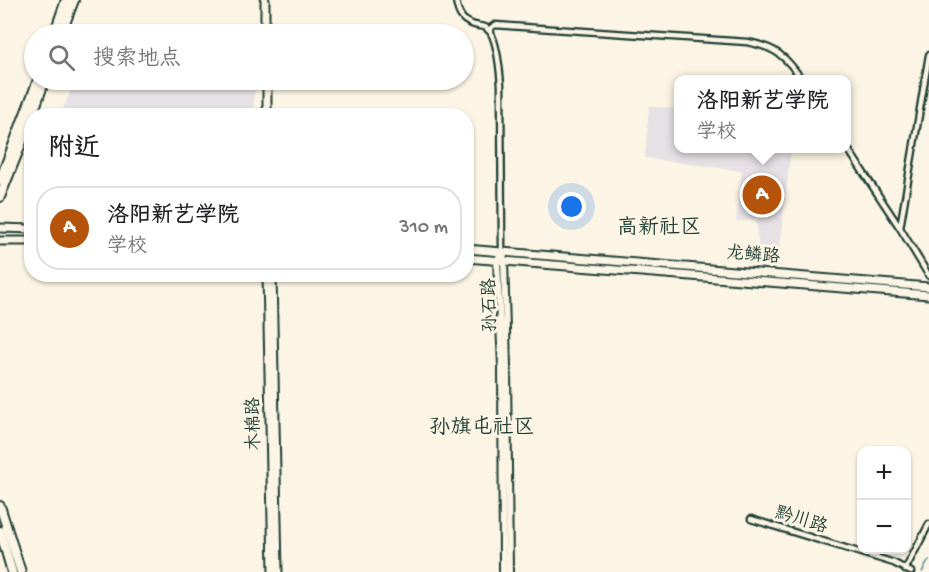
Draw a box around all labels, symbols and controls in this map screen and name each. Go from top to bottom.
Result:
search box [24,24,474,90]
icon: search [45,41,78,74]
text: 搜索地点 [93,47,181,73]
popup [674,75,851,153]
text: 洛阳新艺学院 [696,90,829,116]
text: 学校 [696,122,736,145]
text: 附近 [48,135,100,166]
pin: A [742,172,782,218]
your location [557,192,586,221]
text: 洛阳新艺学院 [107,204,239,230]
district label: 高新社区 [617,216,701,242]
text: A [64,217,75,240]
text: 310 m [399,217,448,240]
text: 学校 [107,236,147,259]
street label: 龙鳞路 [725,242,781,269]
street label: 孙石路 [479,278,502,332]
street label: 木棉路 [243,397,266,451]
district label: 孙旗屯社区 [430,415,535,442]
map controls [857,446,911,554]
button: + [857,446,911,500]
button: − [857,500,911,554]
street label: 黔川路 [772,502,830,539]

